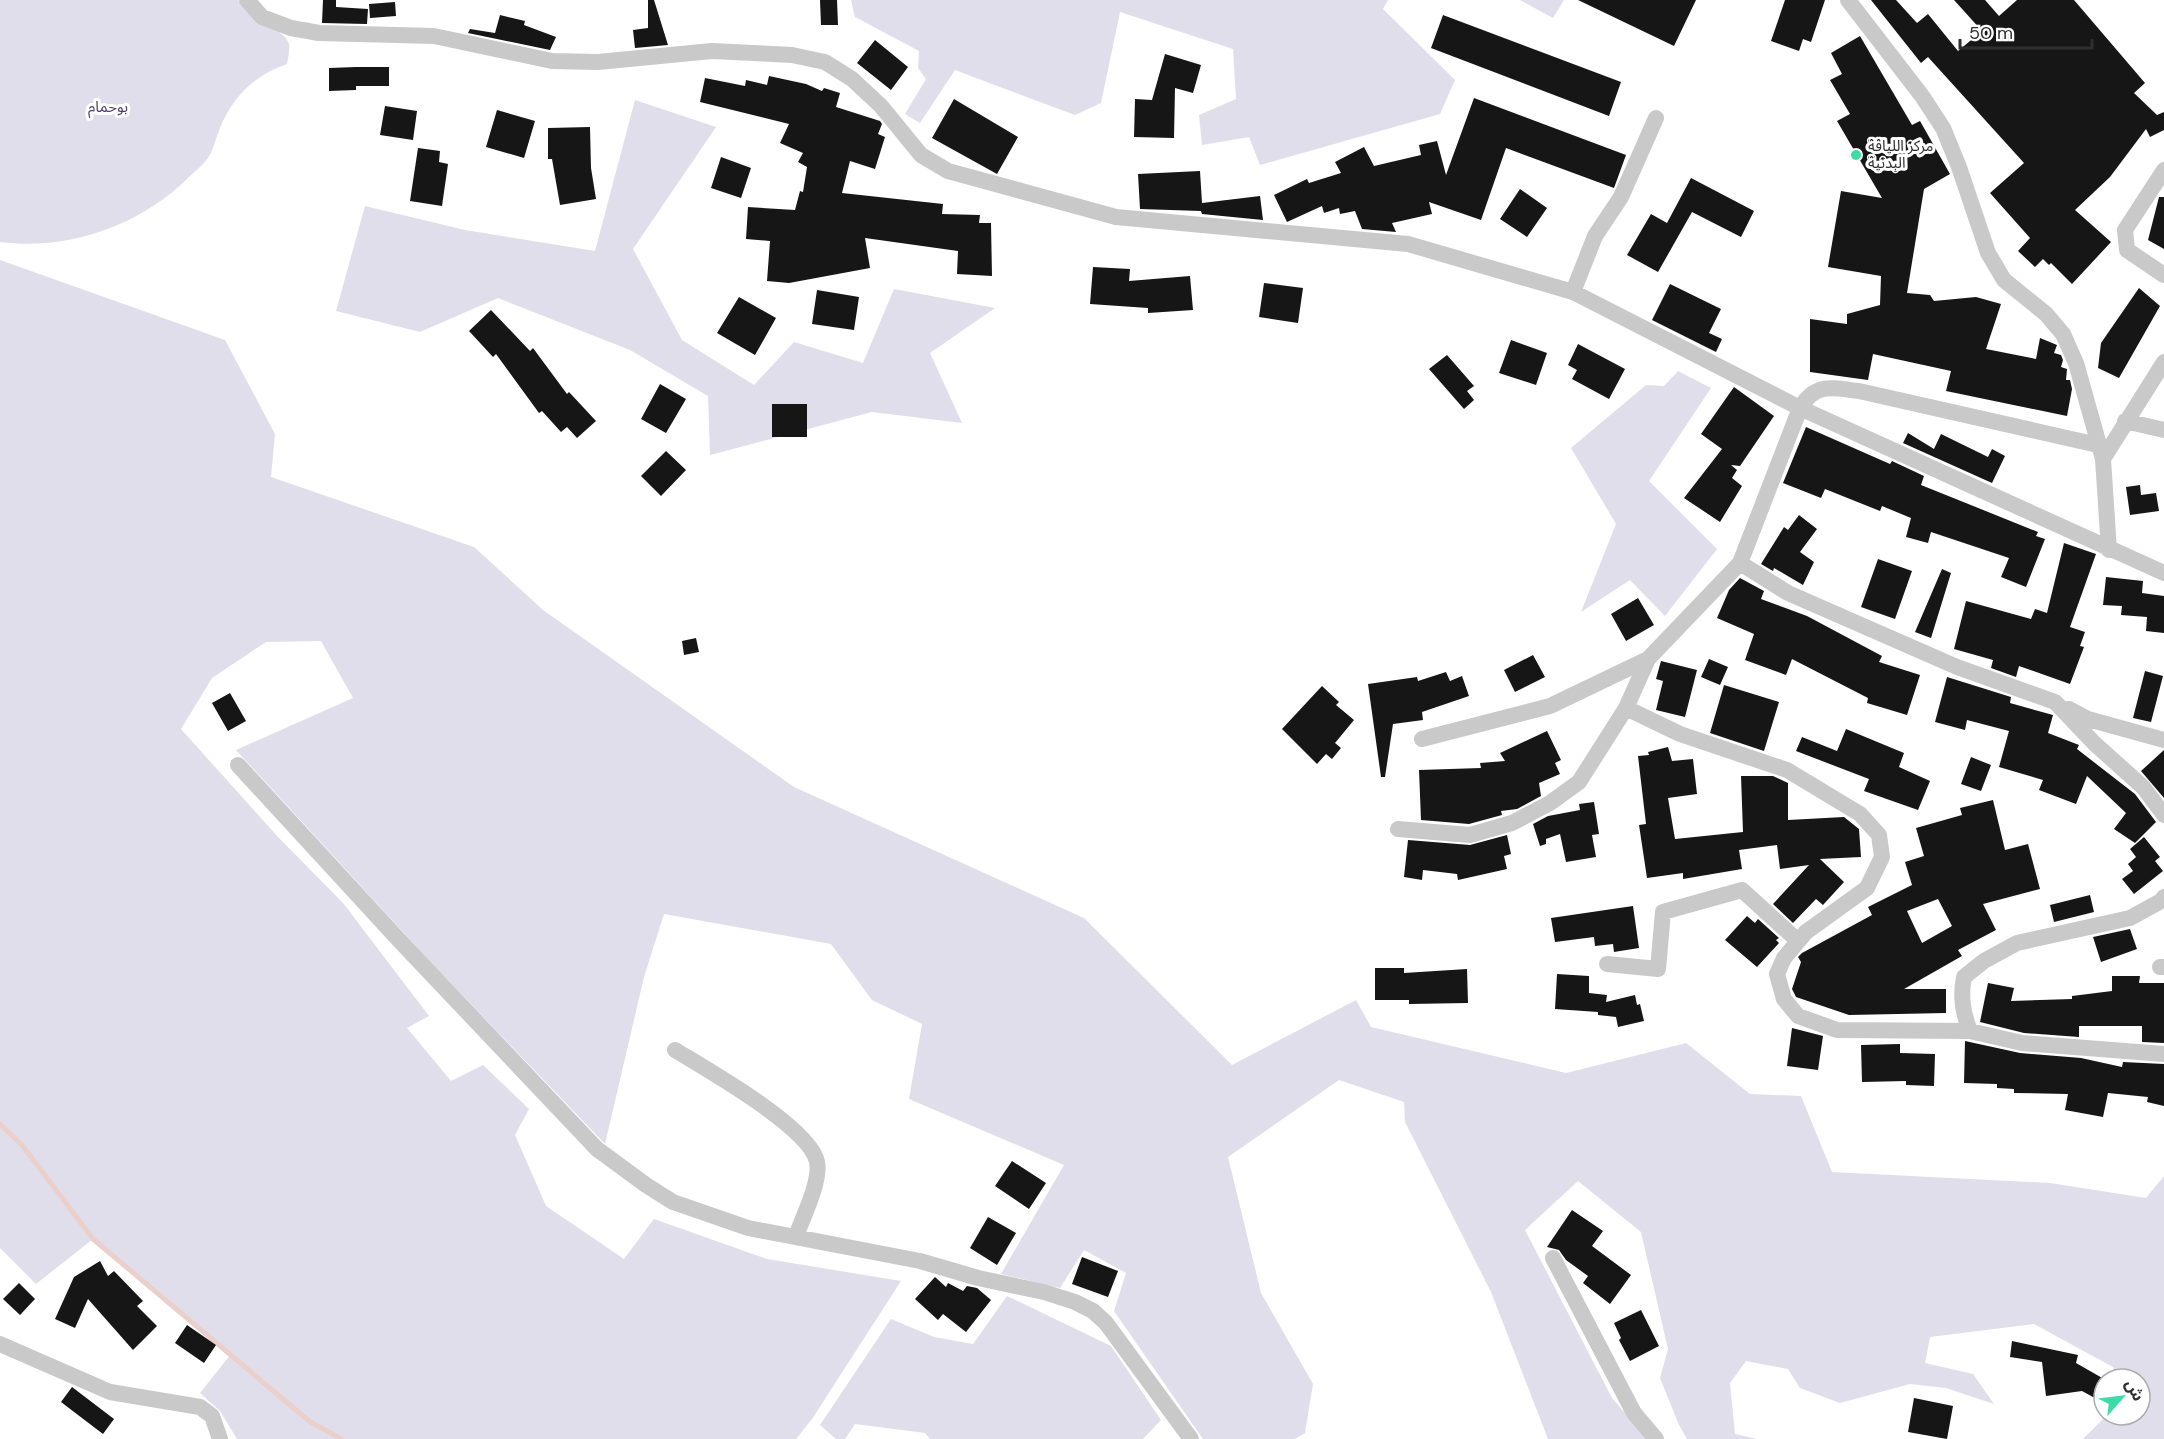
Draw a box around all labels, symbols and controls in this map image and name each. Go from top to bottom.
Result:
scale bar [1960,12,2092,50]
text: 50 m [1969,21,2013,45]
park label: بوحمام [88,97,128,118]
place label: مركز اللياقة البدنية [1868,136,1933,173]
marker: مركز اللياقة البدنية [1849,148,1863,162]
north arrow [2092,1367,2152,1427]
text: ش [2120,1376,2149,1405]

